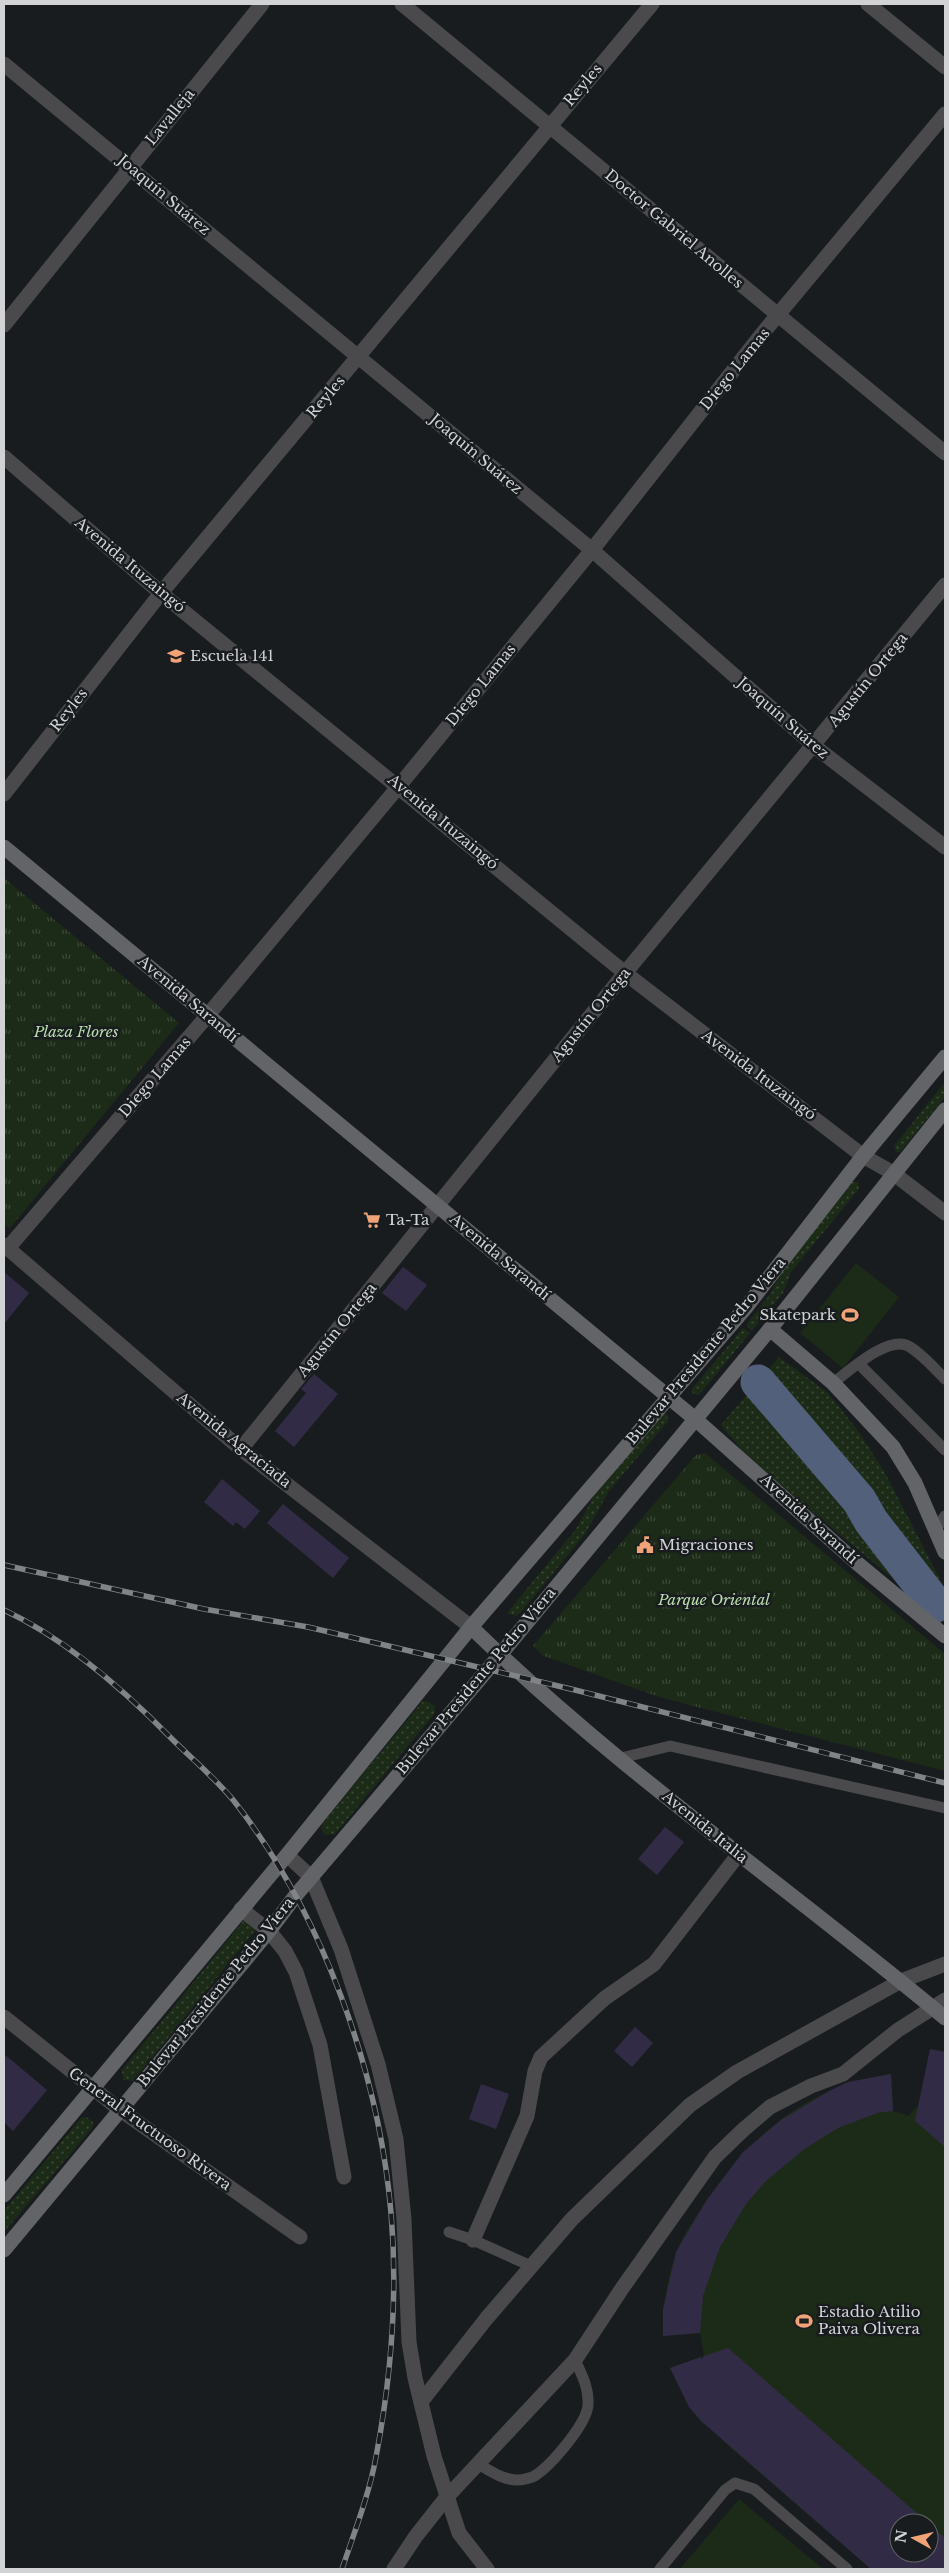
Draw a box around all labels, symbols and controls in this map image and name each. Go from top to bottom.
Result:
street label: Reyles [559,59,606,110]
street label: Lavalleja [141,84,199,149]
street label: Joaquín Suárez [113,149,215,239]
street label: Doctor Gabriel Anolles [601,165,748,292]
street label: Diego Lamas [696,324,774,414]
street label: Reyles [302,371,349,422]
street label: Joaquín Suárez [425,408,527,498]
street label: Avenida Ituzaingó [70,512,190,617]
street label: Agustín Ortega [823,628,912,731]
street label: Diego Lamas [442,640,520,730]
school or university icon: Escuela 141 [166,646,186,666]
place label: Escuela 141 [190,646,274,665]
street label: Joaquín Suárez [732,671,833,763]
street label: Reyles [46,684,92,735]
street label: Avenida Ituzaingó [383,769,503,874]
street label: Avenida Sarandí [133,950,243,1047]
street label: Agustín Ortega [546,963,635,1066]
park label: Plaza Flores [33,1022,119,1041]
street label: Avenida Ituzaingó [697,1025,821,1124]
street label: Diego Lamas [115,1032,195,1121]
street label: Avenida Sarandí [445,1208,555,1305]
supermarket icon: Ta-Ta [362,1210,382,1230]
place label: Ta-Ta [386,1210,430,1229]
street label: Bulevar Presidente Pedro Viera [622,1253,790,1448]
street label: Agustín Ortega [292,1278,381,1381]
place label: Skatepark [760,1305,837,1324]
sports icon: Skatepark [840,1305,860,1325]
street label: Avenida Agraciada [173,1387,296,1492]
street label: Avenida Sarandí [756,1469,863,1568]
public building icon: Migraciones [635,1535,655,1555]
place label: Migraciones [659,1535,754,1554]
street label: Bulevar Presidente Pedro Viera [392,1583,560,1778]
park label: Parque Oriental [657,1590,770,1609]
street label: Avenida Italia [658,1786,752,1867]
street label: Bulevar Presidente Pedro Viera [133,1893,298,2090]
street label: General Fructuoso Rivera [65,2063,236,2194]
place label: Estadio Atilio Paiva Olivera [818,2302,921,2338]
sports icon: Estadio Atilio Paiva Olivera [794,2311,814,2331]
north arrow [889,2513,939,2563]
text: N [891,2528,911,2544]

